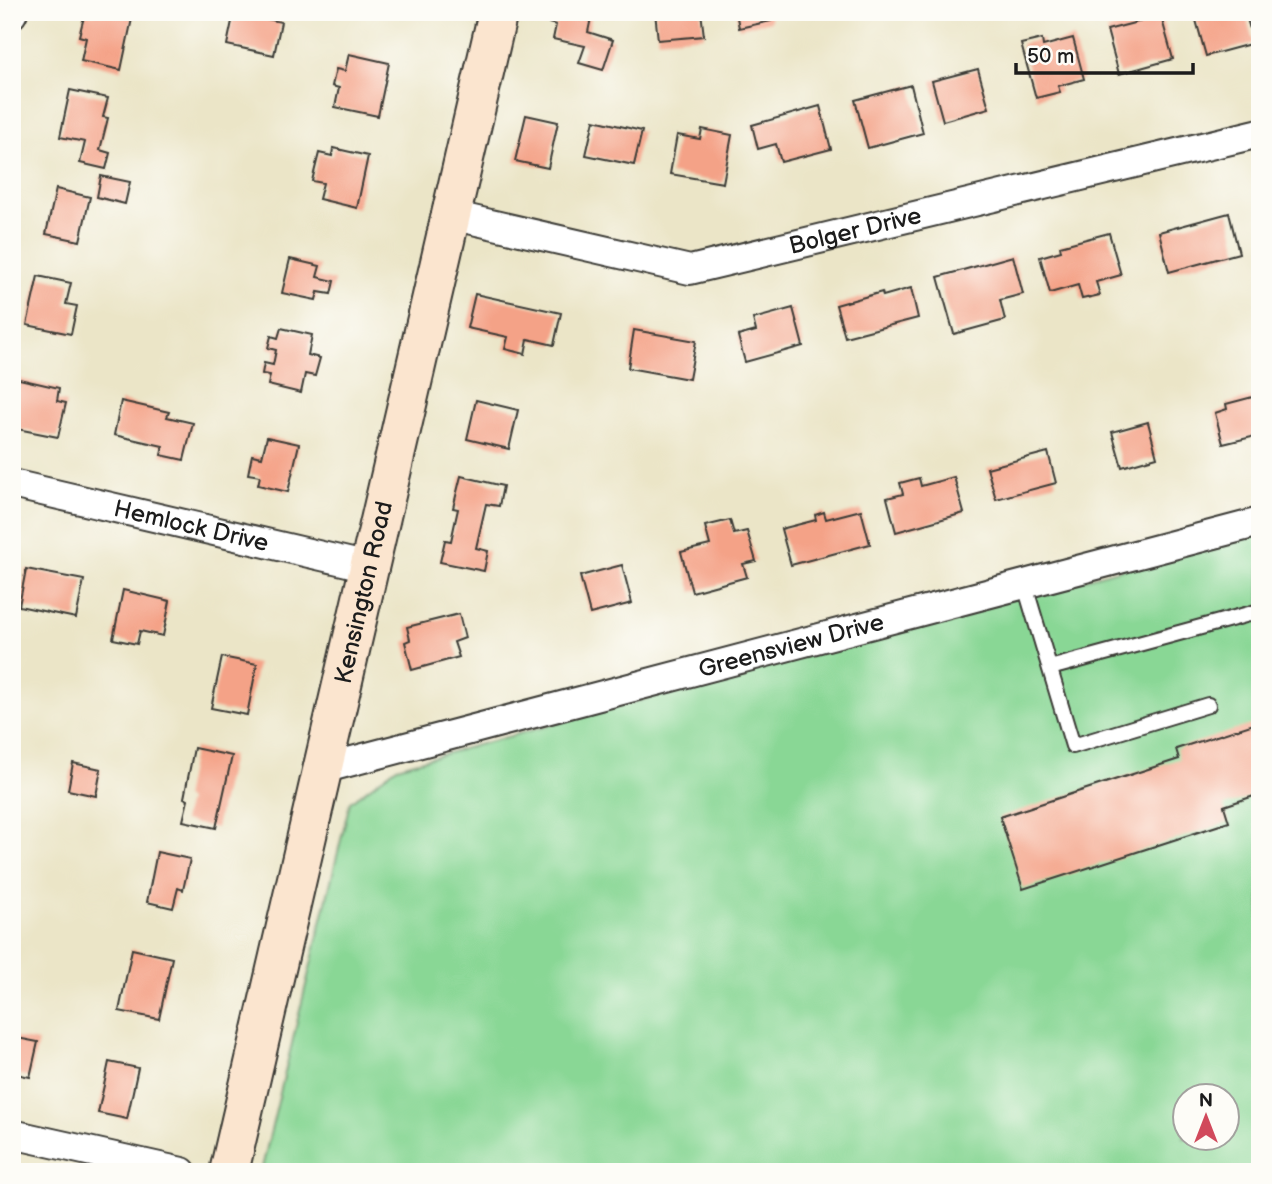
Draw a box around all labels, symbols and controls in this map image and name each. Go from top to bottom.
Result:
scale bar [1016,32,1193,76]
text: 50 m [1027,44,1074,69]
street label: Bolger Drive [786,200,924,260]
street label: Hemlock Drive [111,494,271,558]
street label: Kensington Road [328,498,399,686]
street label: Greensview Drive [695,607,887,684]
north arrow [1170,1082,1240,1152]
text: N [1199,1090,1213,1113]

